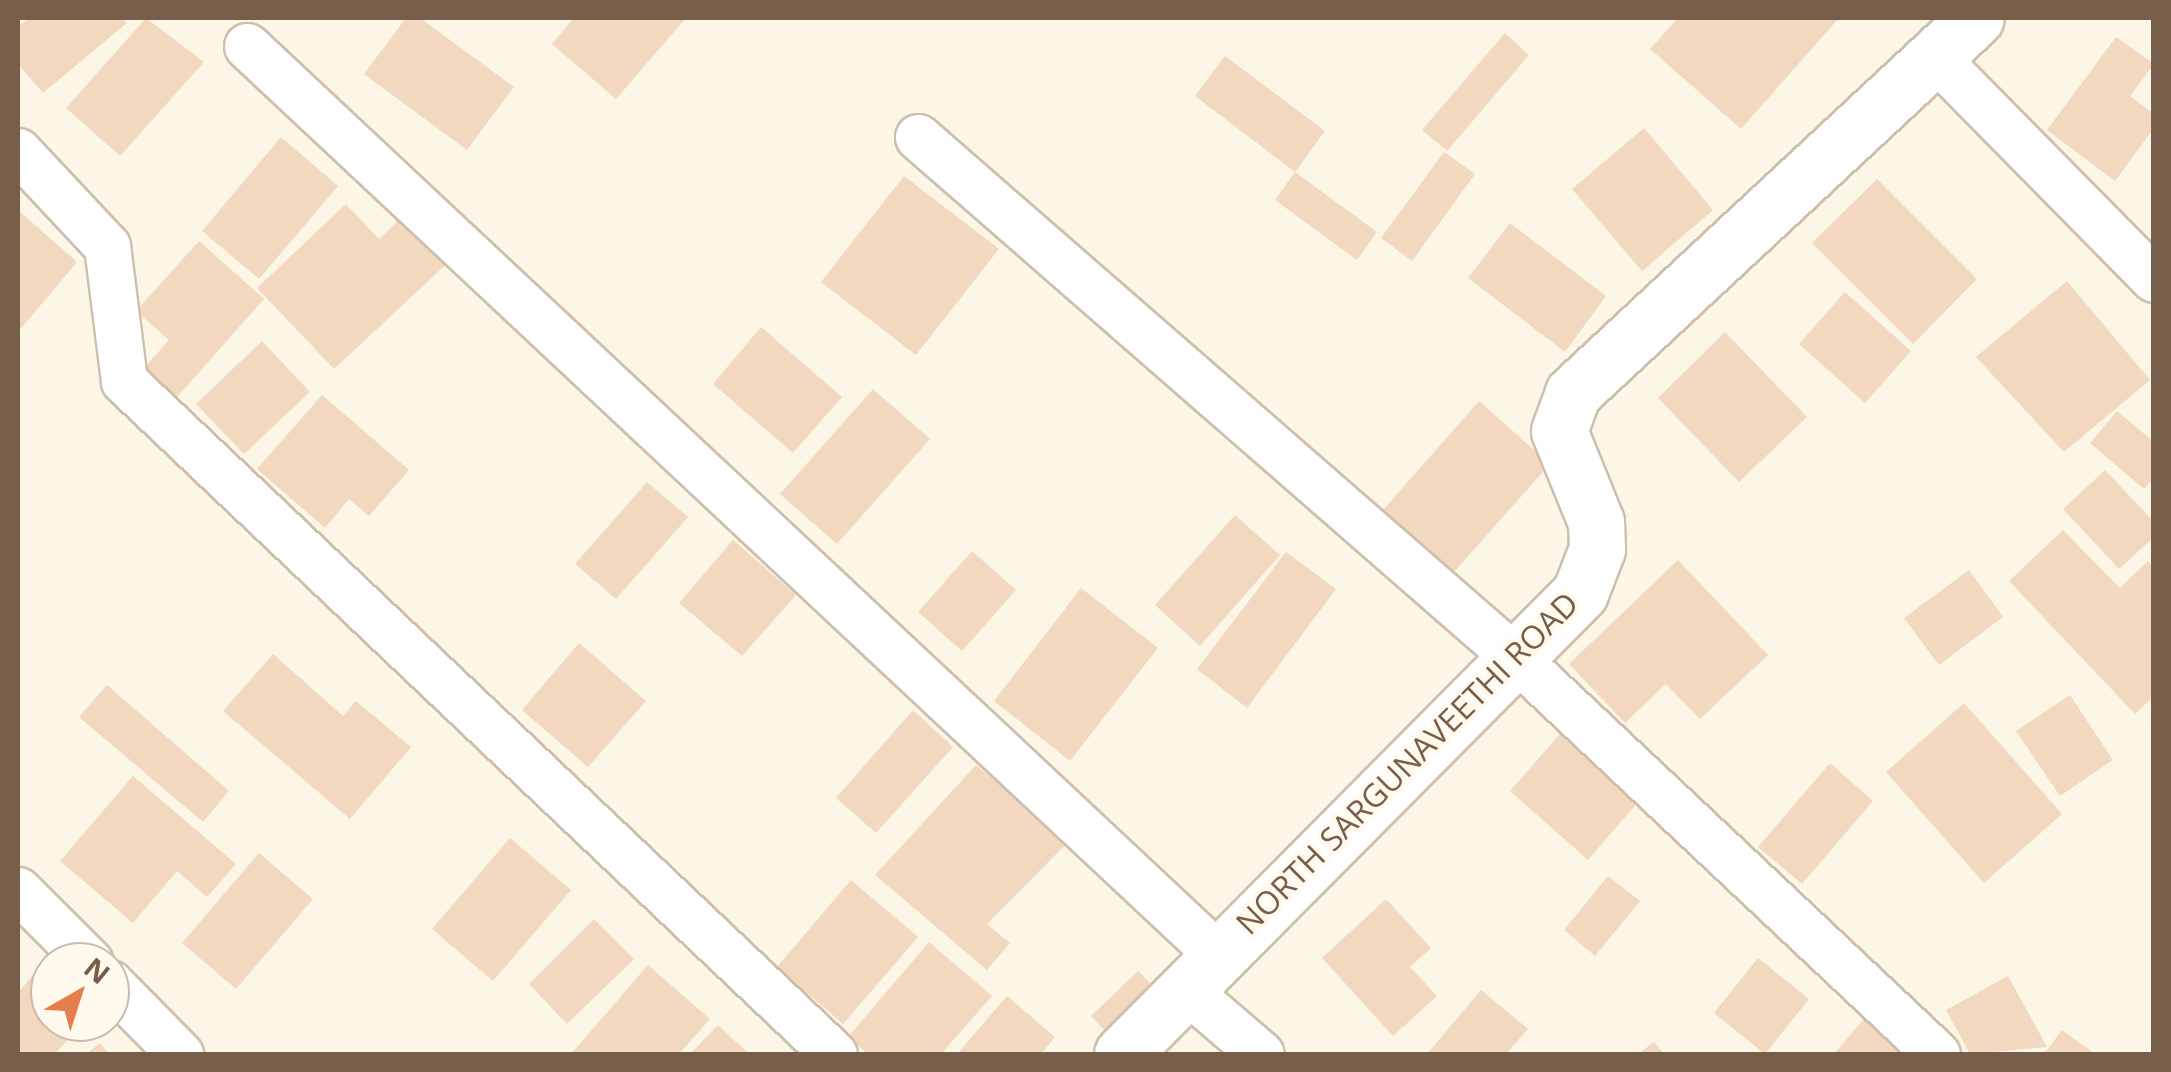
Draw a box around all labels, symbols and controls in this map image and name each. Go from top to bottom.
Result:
street label: NORTH SARGUNAVEETHI ROAD [1228,584,1586,942]
north arrow [30,942,130,1042]
text: N [77,948,118,992]

